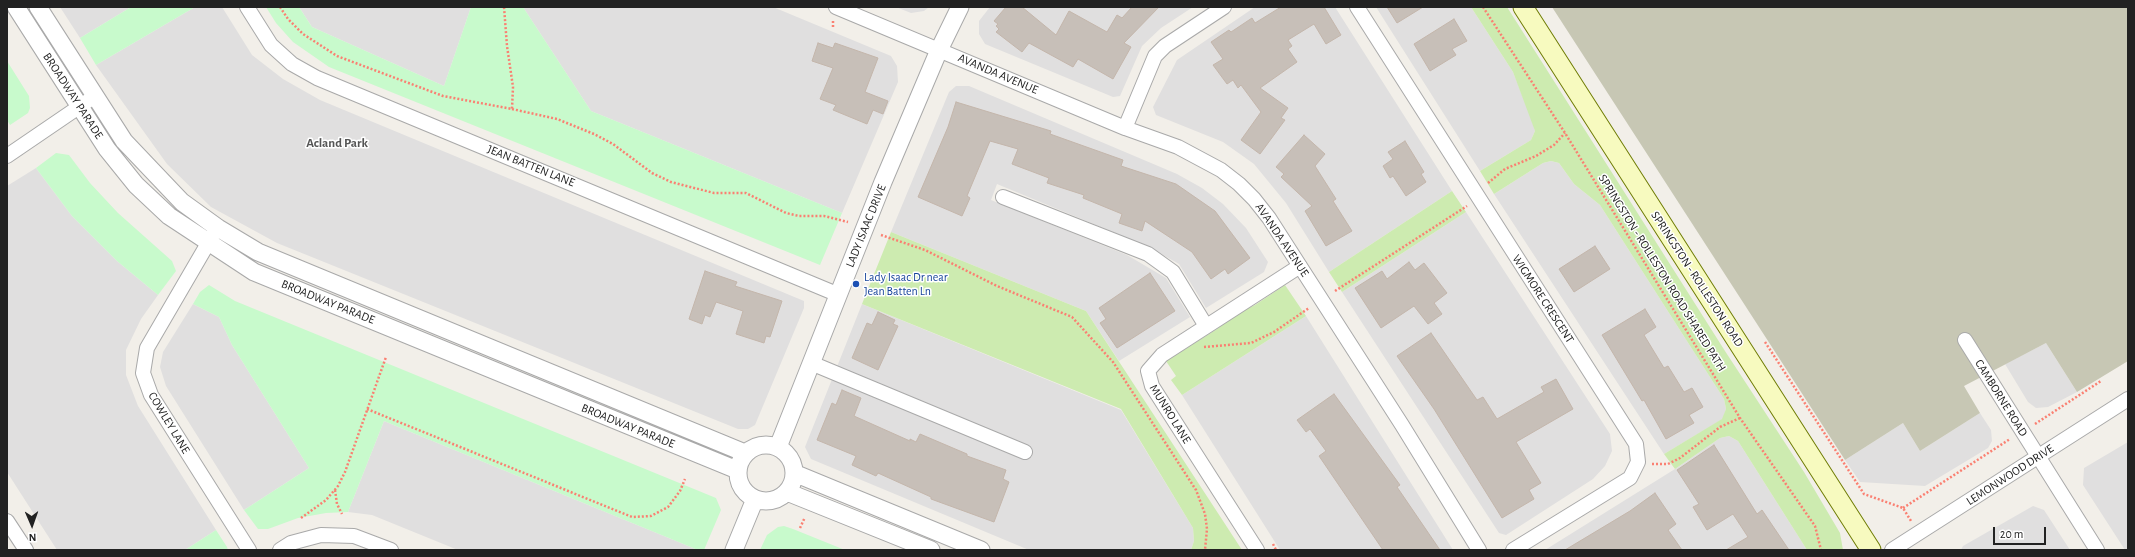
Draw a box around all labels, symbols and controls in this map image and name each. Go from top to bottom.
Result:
street label: BROADWAY PARADE [40,50,106,142]
street label: AVANDA AVENUE [956,51,1040,97]
district label: Acland Park [306,135,368,151]
street label: JEAN BATTEN LANE [485,142,577,190]
street label: SPRINGSTON - ROLLESTON ROAD SHARED PATH [1595,172,1729,374]
street label: LADY ISAAC DRIVE [843,182,889,270]
street label: AVANDA AVENUE [1252,201,1312,279]
street label: SPRINGSTON - ROLLESTON ROAD [1648,209,1746,349]
street label: WIGMORE CRESCENT [1509,252,1577,346]
place label: Lady Isaac Dr near Jean Batten Ln [864,270,948,298]
street label: BROADWAY PARADE [279,277,377,327]
marker: Lady Isaac Dr near Jean Batten Ln [851,279,861,289]
street label: CAMBORNE ROAD [1972,357,2030,439]
street label: MUNRO LANE [1146,382,1194,446]
street label: COWLEY LANE [145,390,193,456]
street label: BROADWAY PARADE [579,401,677,451]
street label: LEMONWOOD DRIVE [1964,441,2056,509]
north arrow [12,505,52,545]
scale bar [1995,519,2048,545]
text: 20 m [2000,528,2023,540]
text: N [28,532,36,543]

